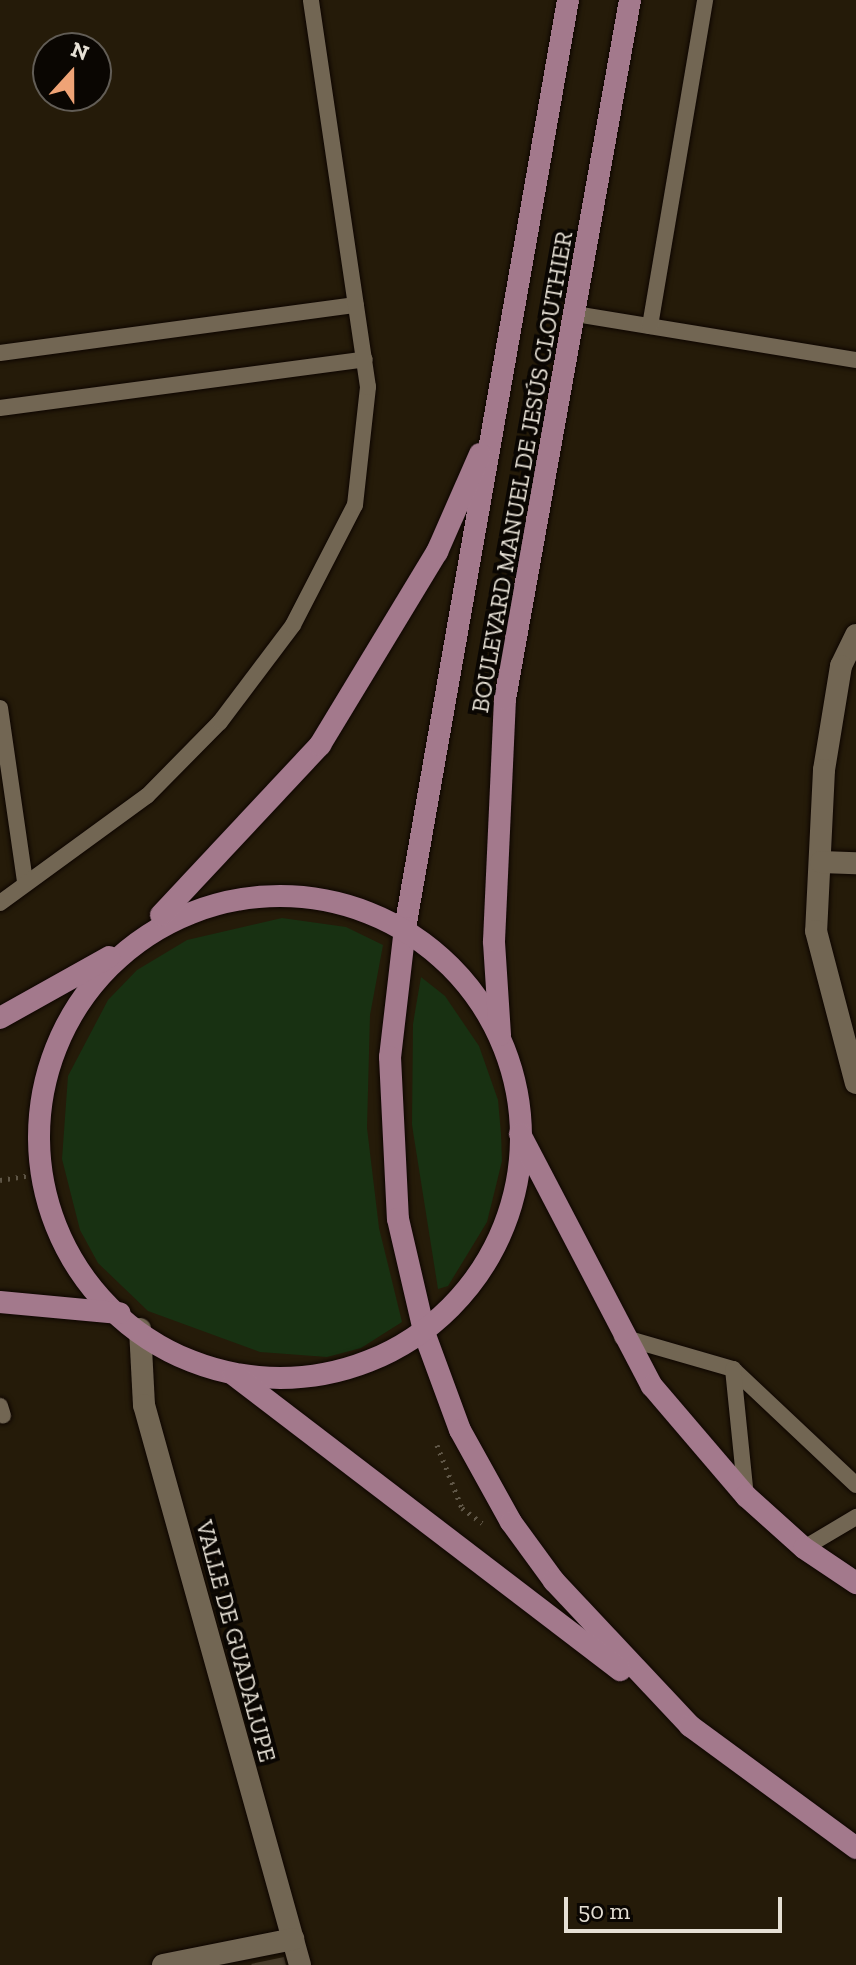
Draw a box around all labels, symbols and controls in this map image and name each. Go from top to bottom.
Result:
north arrow [32,32,112,112]
text: N [67,35,93,67]
street label: BOULEVARD MANUEL DE JESÚS CLOUTHIER [465,229,579,715]
street label: VALLE DE GUADALUPE [190,1517,282,1765]
scale bar [568,1881,786,1931]
text: 50 m [578,1896,630,1925]

